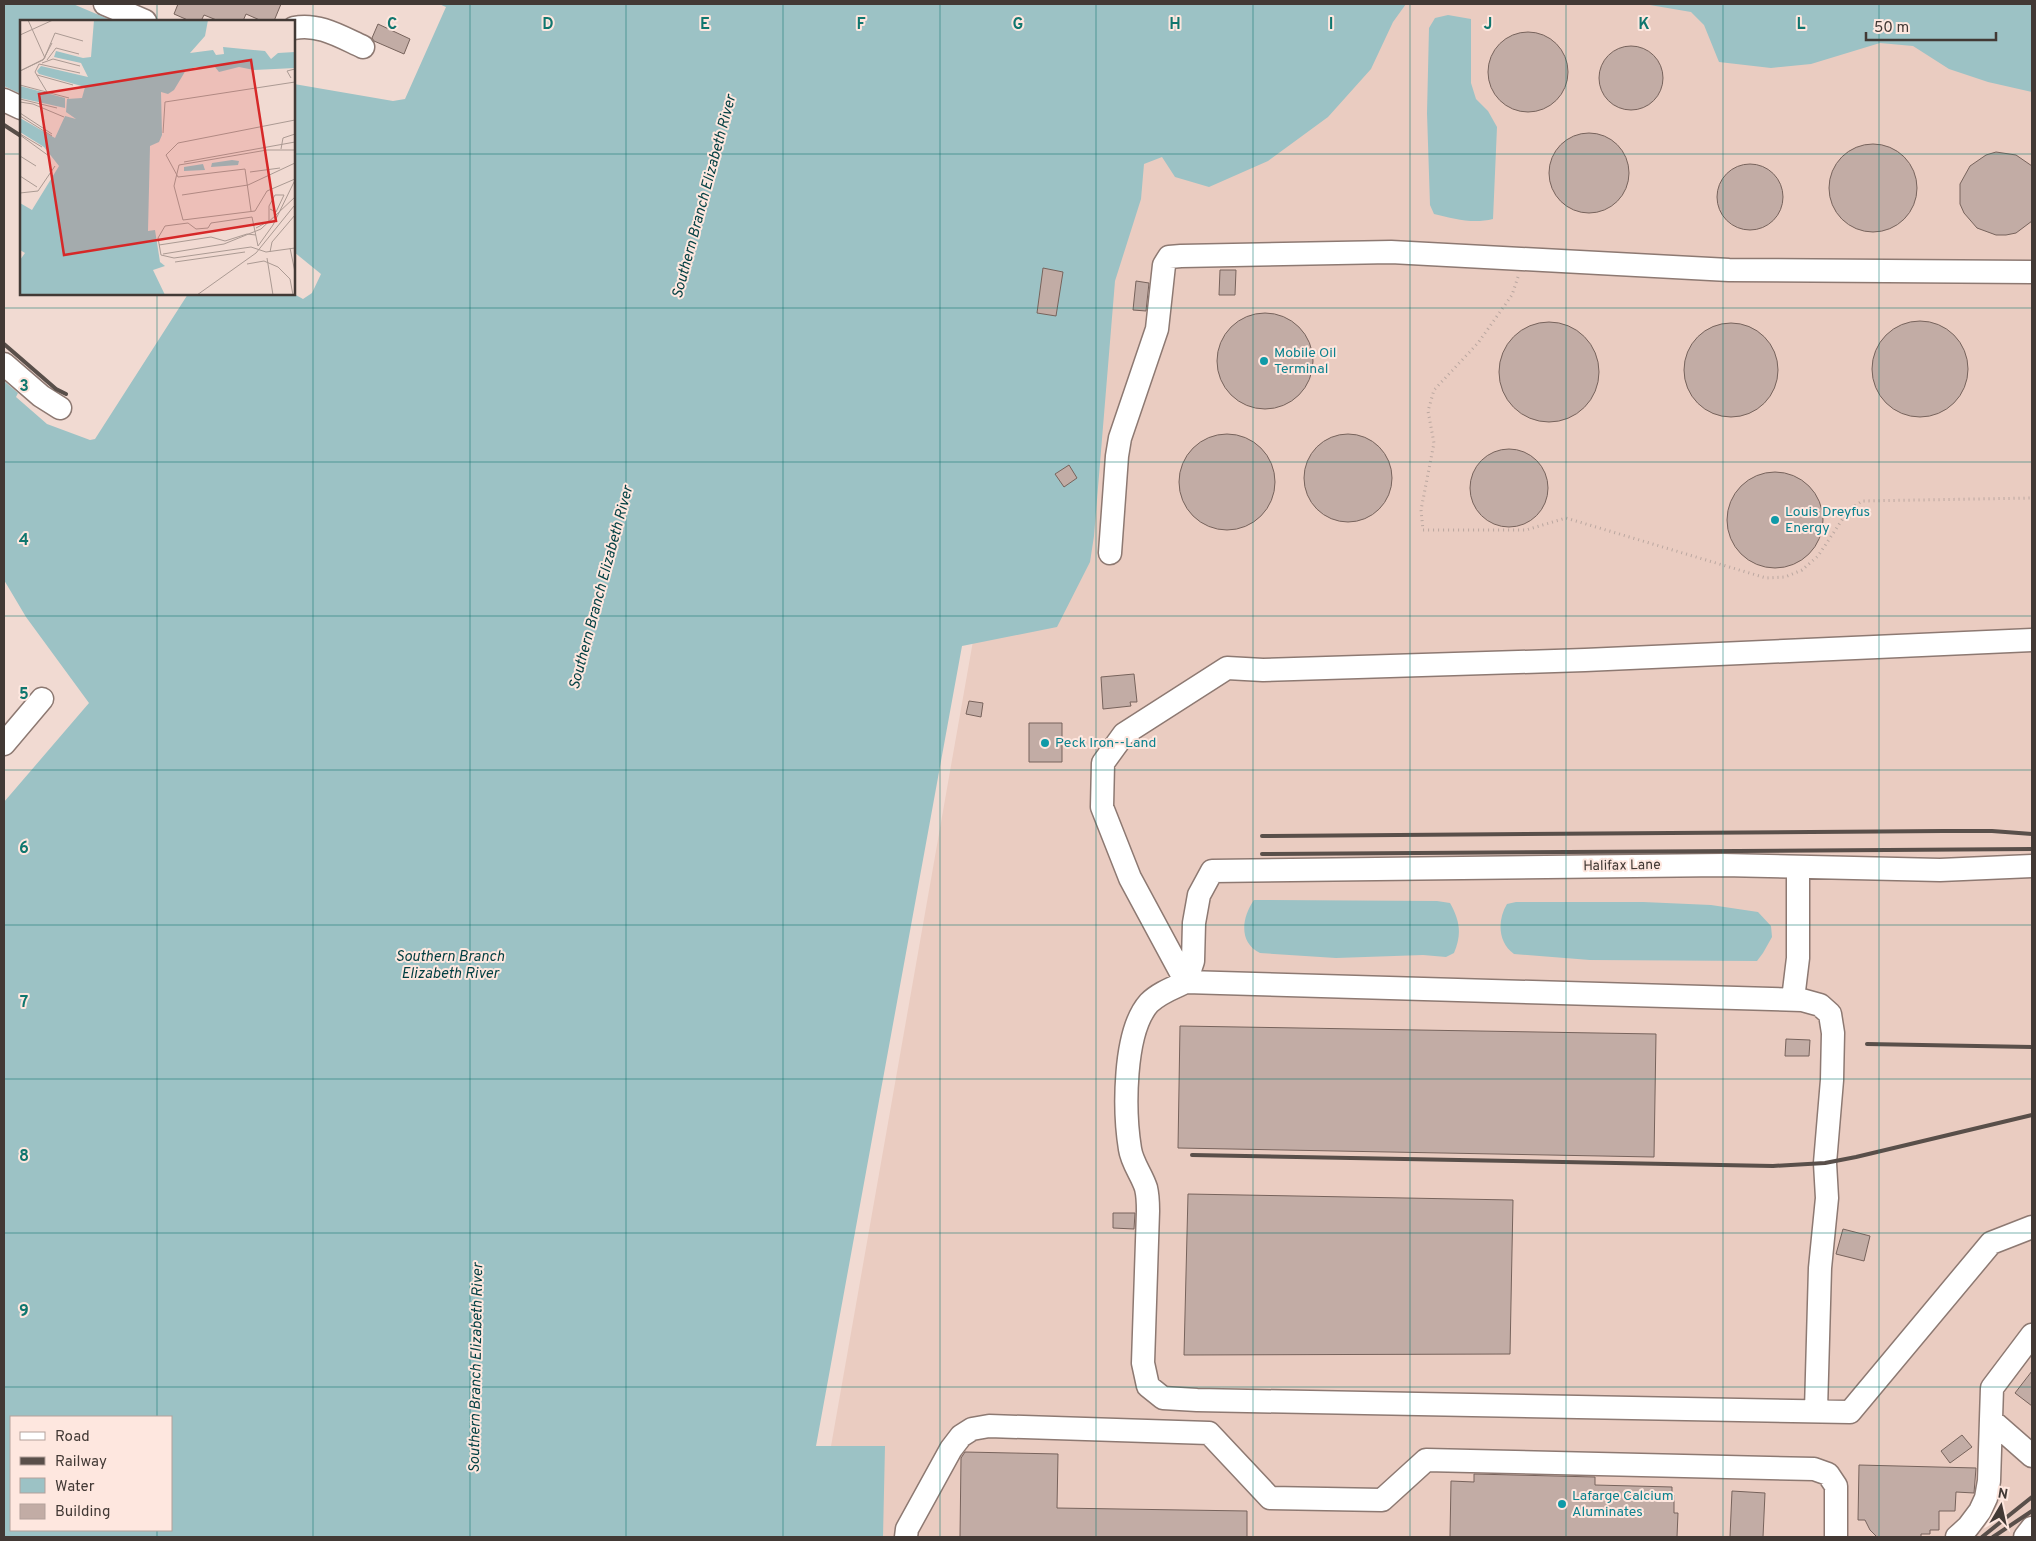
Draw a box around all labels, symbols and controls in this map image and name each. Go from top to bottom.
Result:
scale bar [1866,10,1996,42]
text: C [387,15,397,35]
text: D [542,15,554,35]
text: E [700,15,710,35]
text: F [856,15,866,35]
text: G [1013,15,1023,35]
text: H [1169,15,1181,35]
text: I [1329,15,1333,35]
text: J [1484,15,1492,35]
text: K [1638,15,1650,35]
text: L [1796,15,1806,35]
text: 50 m [1874,19,1909,38]
inset map [20,20,295,295]
water label: Southern Branch Elizabeth River [669,92,742,301]
place label: Mobile Oil Terminal [1274,345,1336,378]
marker: Mobile Oil Terminal [1258,355,1270,367]
text: 3 [19,377,29,397]
water label: Southern Branch Elizabeth River [566,483,639,692]
place label: Louis Dreyfus Energy [1785,504,1870,537]
marker: Louis Dreyfus Energy [1769,514,1781,526]
text: 4 [19,531,29,551]
text: 5 [19,685,29,705]
place label: Peck Iron--Land [1055,735,1156,752]
marker: Peck Iron--Land [1039,737,1051,749]
text: 6 [19,839,29,859]
street label: Halifax Lane [1583,857,1661,875]
water label: Southern Branch Elizabeth River [396,948,504,984]
text: 7 [20,993,28,1013]
text: 8 [19,1147,29,1167]
water label: Southern Branch Elizabeth River [466,1262,488,1473]
text: 9 [19,1302,29,1322]
legend [10,1416,172,1531]
text: Road [55,1428,90,1447]
text: Railway [55,1453,107,1472]
text: Water [55,1478,95,1497]
north arrow [1976,1481,2026,1531]
text: N [1996,1485,2009,1504]
place label: Lafarge Calcium Aluminates [1572,1488,1674,1521]
marker: Lafarge Calcium Aluminates [1556,1498,1568,1510]
text: Building [55,1503,110,1522]

